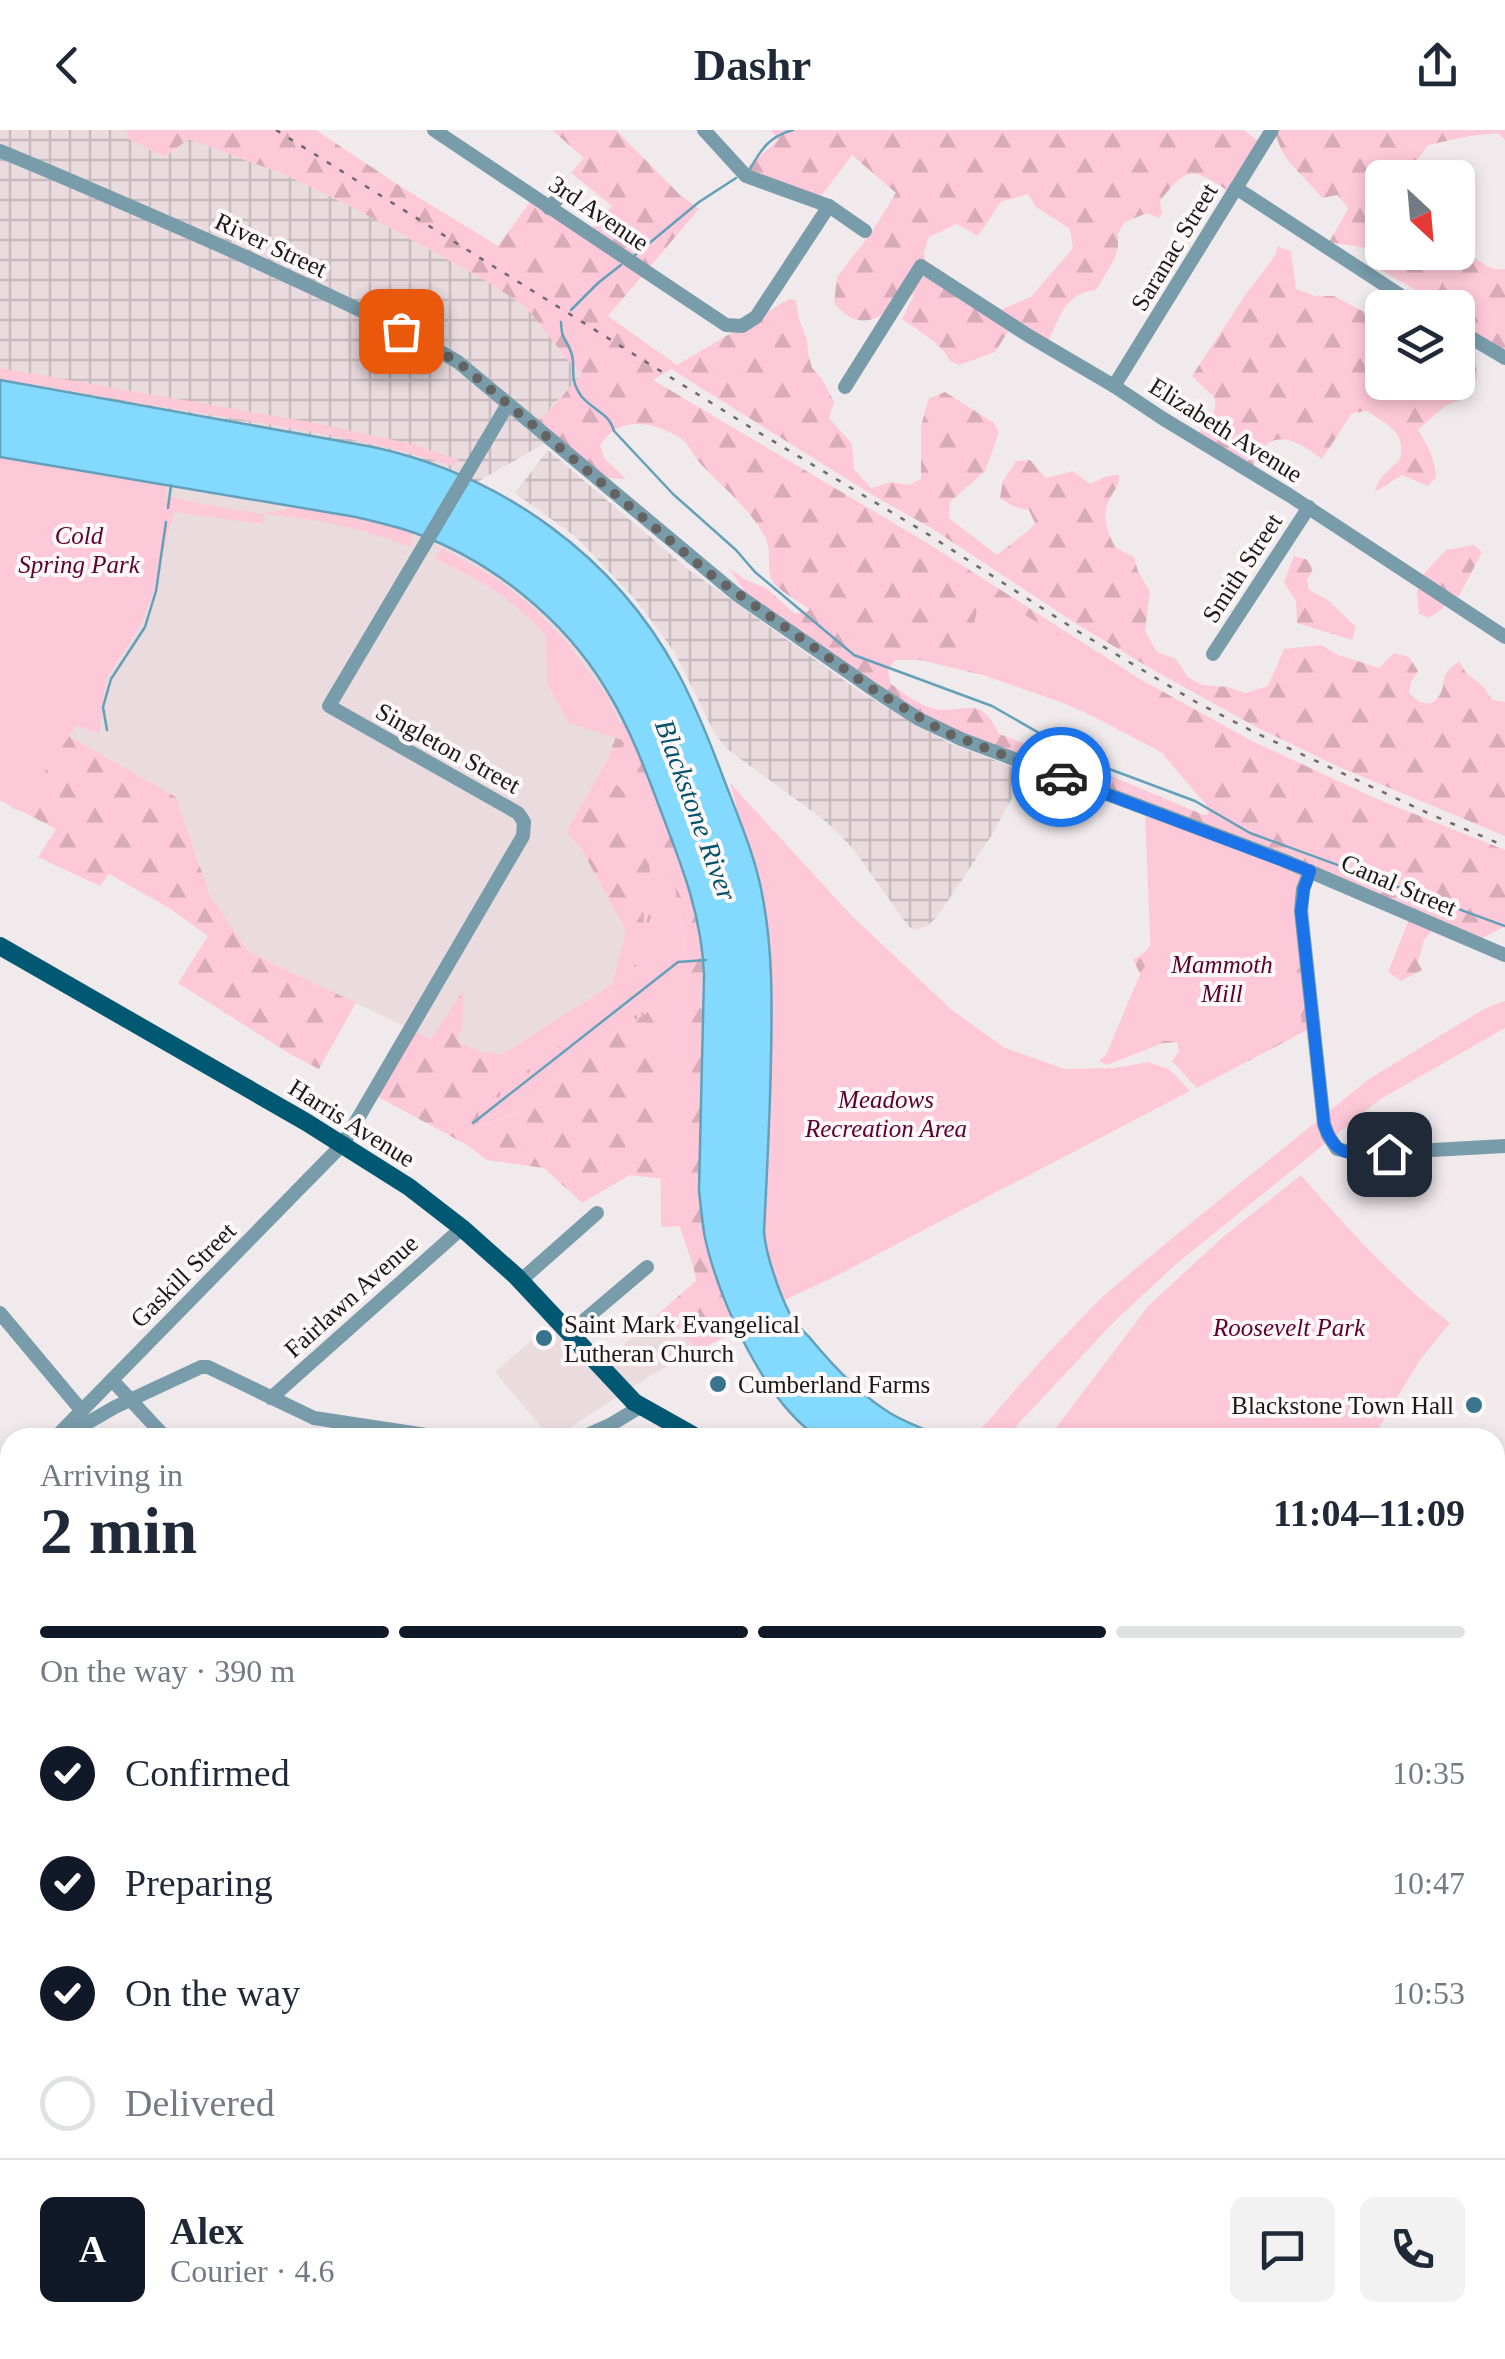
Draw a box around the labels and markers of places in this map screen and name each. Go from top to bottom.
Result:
pin [359,289,444,374]
pin [1347,1112,1432,1197]
place label: Saint Mark Evangelical Lutheran Church [564,1311,800,1367]
marker: Saint Mark Evangelical Lutheran Church [533,1327,555,1349]
place label: Cumberland Farms [738,1371,930,1398]
marker: Cumberland Farms [707,1373,729,1395]
place label: Blackstone Town Hall [1231,1392,1454,1419]
marker: Blackstone Town Hall [1463,1394,1485,1416]

